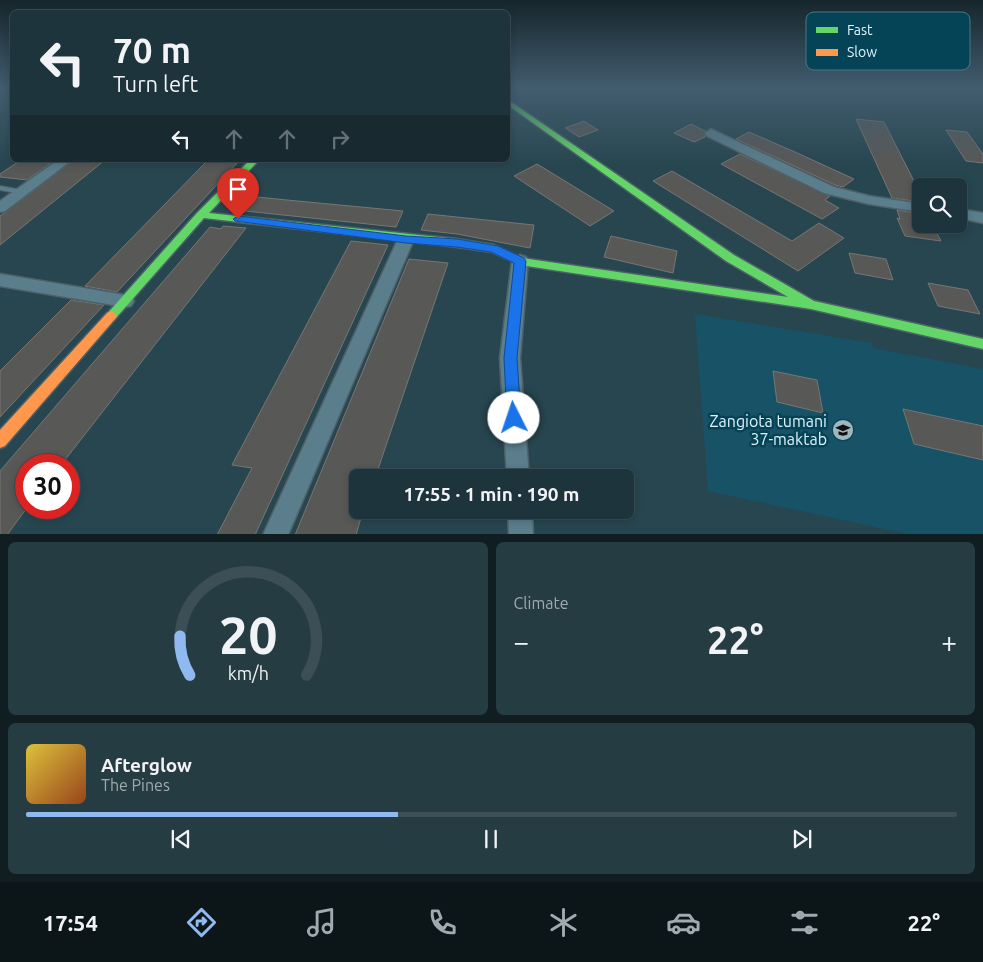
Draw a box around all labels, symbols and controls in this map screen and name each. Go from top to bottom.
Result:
legend [806,12,970,70]
text: Fast [847,22,873,38]
icon: left [30,30,95,95]
text: 70 m [113,30,191,70]
text: Slow [847,44,877,60]
text: Turn left [113,71,198,96]
icon: left [167,125,195,153]
icon: ahead [220,125,248,153]
icon: ahead [273,125,301,153]
icon: right [326,125,354,153]
pin [217,168,259,219]
icon: arrive [224,175,252,203]
map controls [912,178,967,233]
button: search [912,178,967,233]
position arrow [487,391,539,443]
place label: Zangiota tumani 37-maktab [709,412,827,448]
school or university icon: Zangiota tumani 37-maktab [831,418,855,442]
speed limit sign: 30 [15,454,80,519]
text: 17:55 · 1 min · 190 m [404,483,579,505]
text: Climate [514,594,569,612]
text: 20 [218,606,277,664]
text: 22° [707,619,763,661]
text: − [514,626,529,657]
text: + [941,626,957,657]
text: km/h [227,663,268,683]
text: Afterglow [101,754,192,776]
text: The Pines [101,776,170,794]
icon: previous [167,825,195,853]
icon: pause [477,825,505,853]
icon: next [788,825,816,853]
icon: directions [184,905,219,940]
icon: music [304,905,339,940]
icon: phone [425,905,460,940]
icon: climate [546,905,581,940]
icon: car [666,905,701,940]
icon: filters [787,905,822,940]
text: 17:54 [43,910,98,935]
text: 22° [907,910,940,935]

